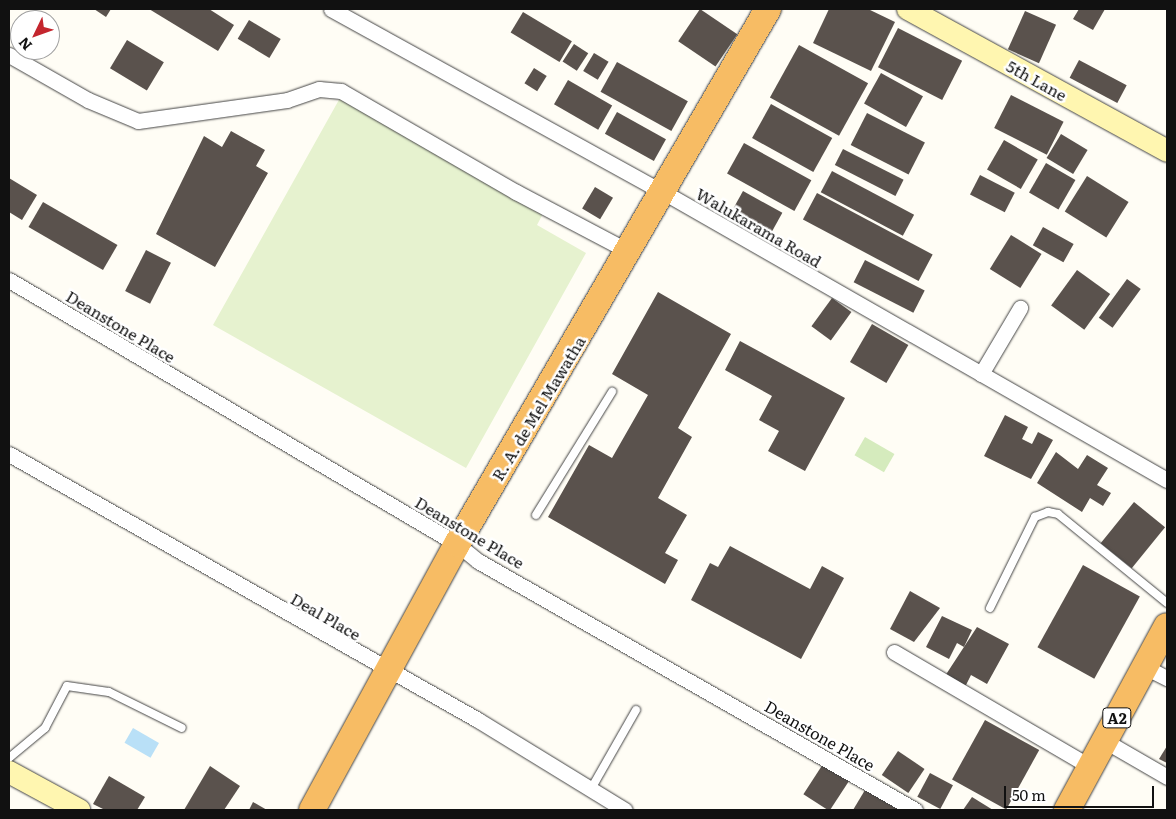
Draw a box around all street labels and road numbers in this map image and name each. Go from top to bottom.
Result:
street label: 5th Lane [1004,56,1070,104]
street label: Walukarama Road [693,183,825,271]
street label: Deanstone Place [63,286,179,366]
street label: R. A. de Mel Mawatha [487,332,589,484]
street label: Deanstone Place [412,492,528,572]
street label: Deal Place [288,588,364,644]
street label: Deanstone Place [762,696,878,774]
road number: A2 [1102,706,1132,730]

